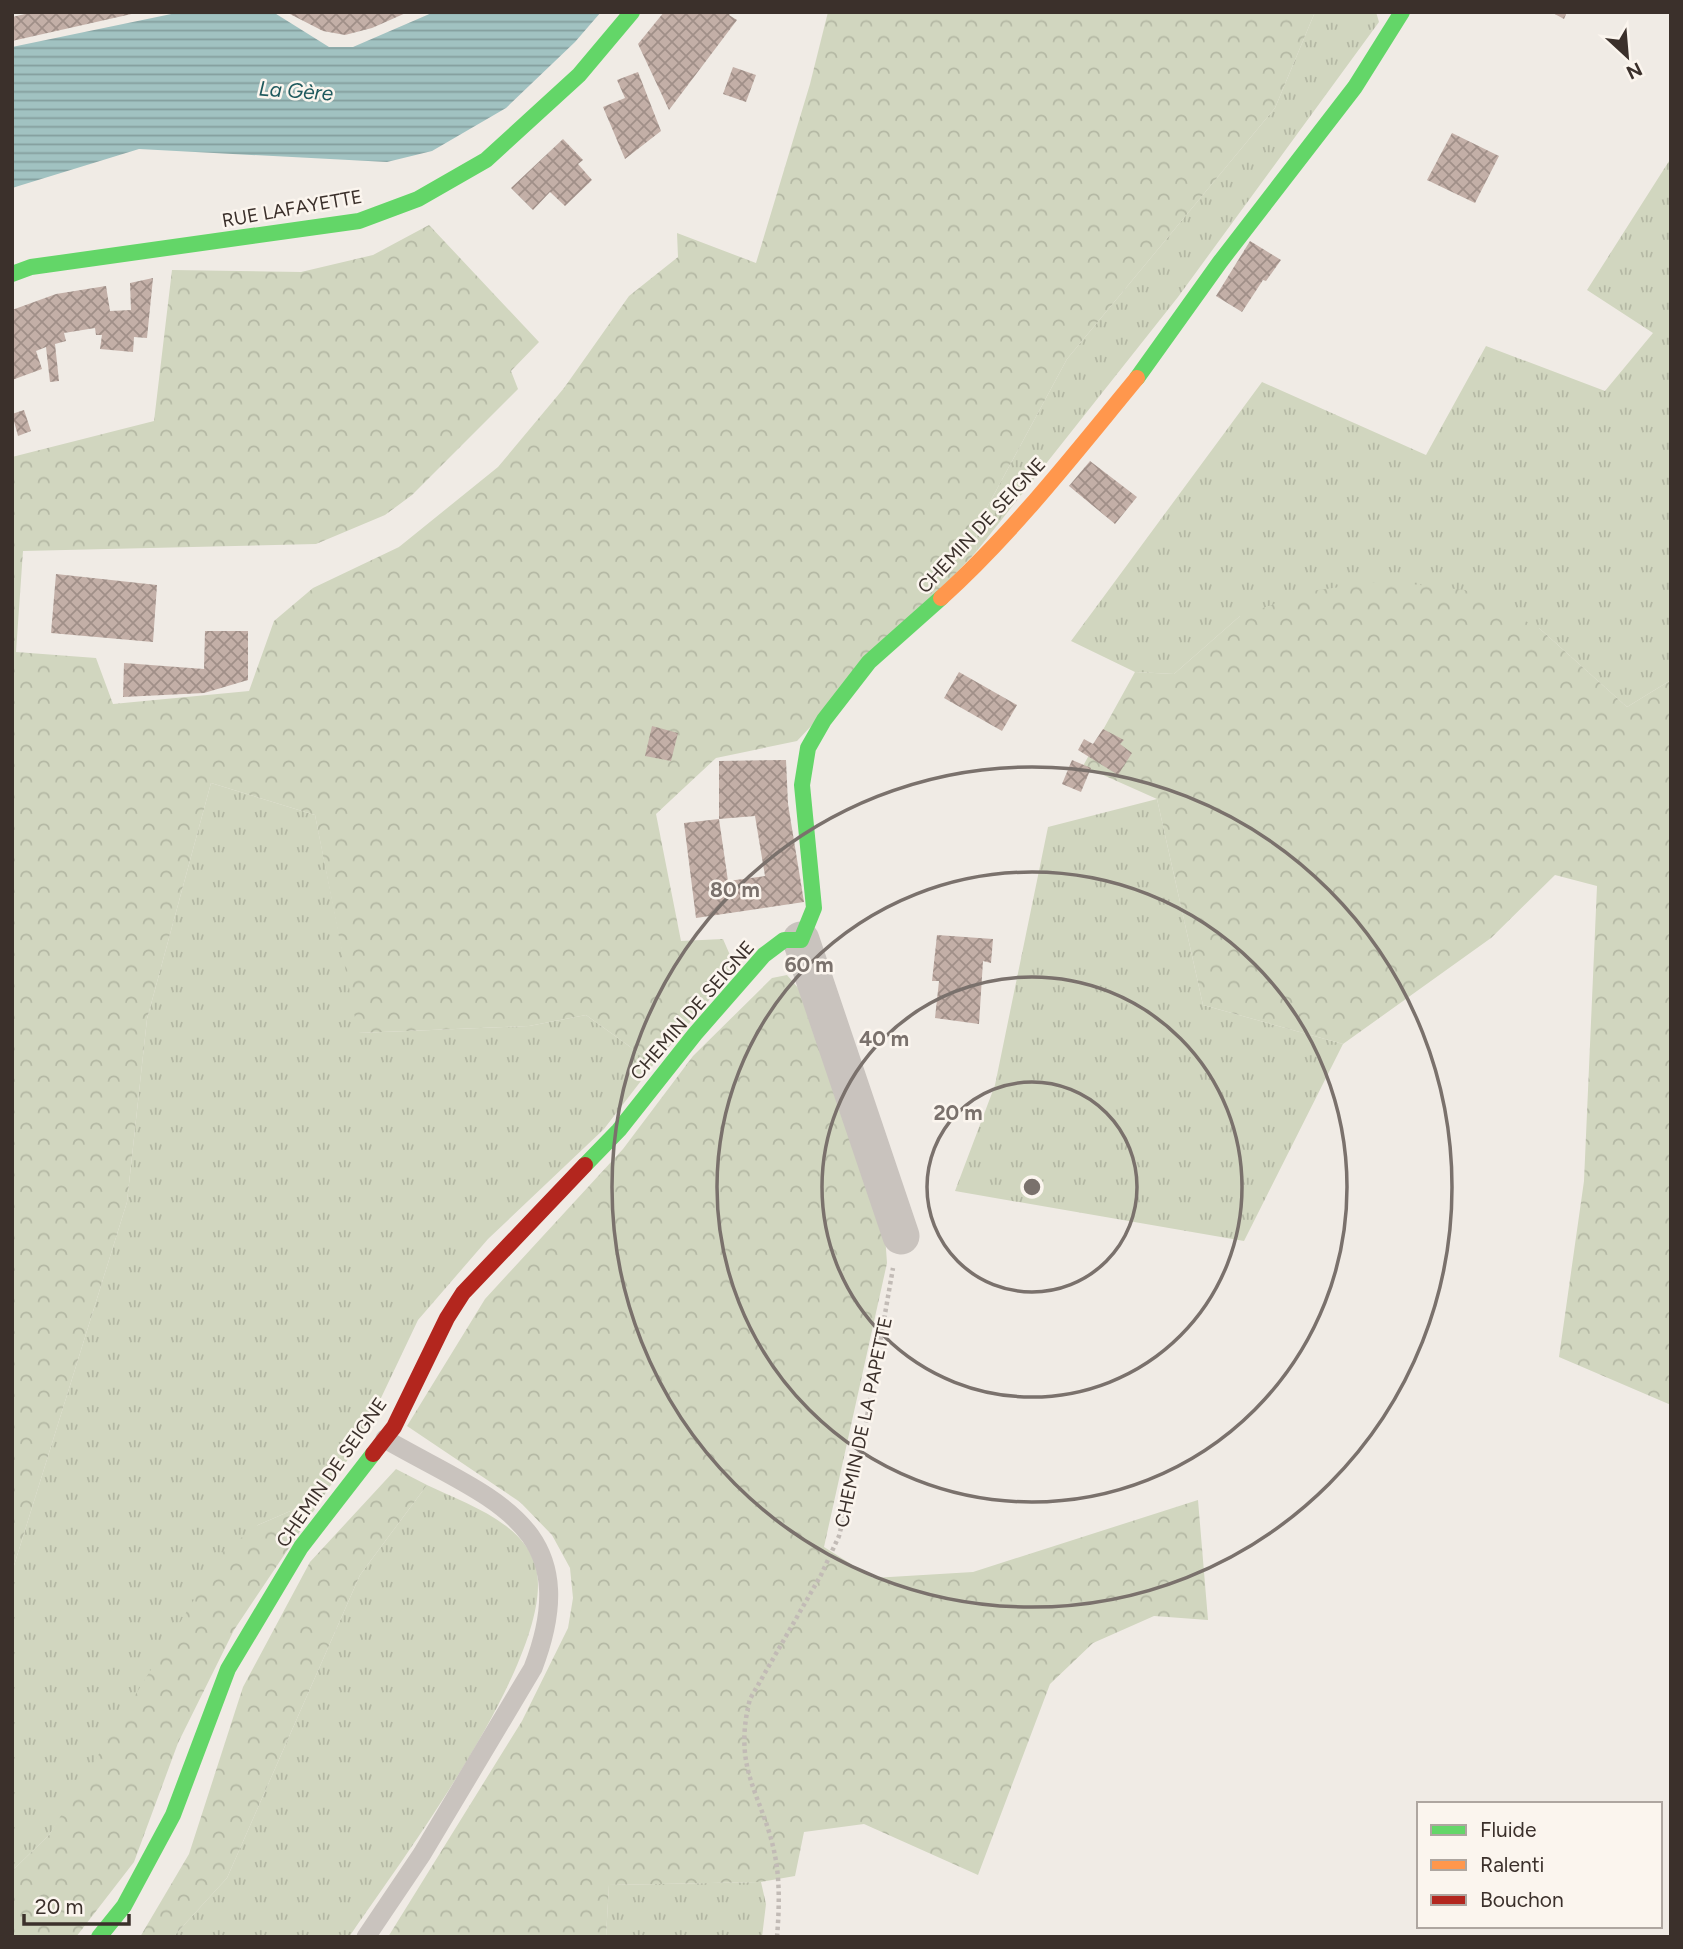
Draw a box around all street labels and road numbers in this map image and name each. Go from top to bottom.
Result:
street label: RUE LAFAYETTE [220,185,364,232]
street label: CHEMIN DE SEIGNE [912,453,1050,598]
street label: CHEMIN DE SEIGNE [626,936,759,1085]
street label: CHEMIN DE LA PAPETTE [830,1315,897,1529]
street label: CHEMIN DE SEIGNE [271,1393,392,1552]

